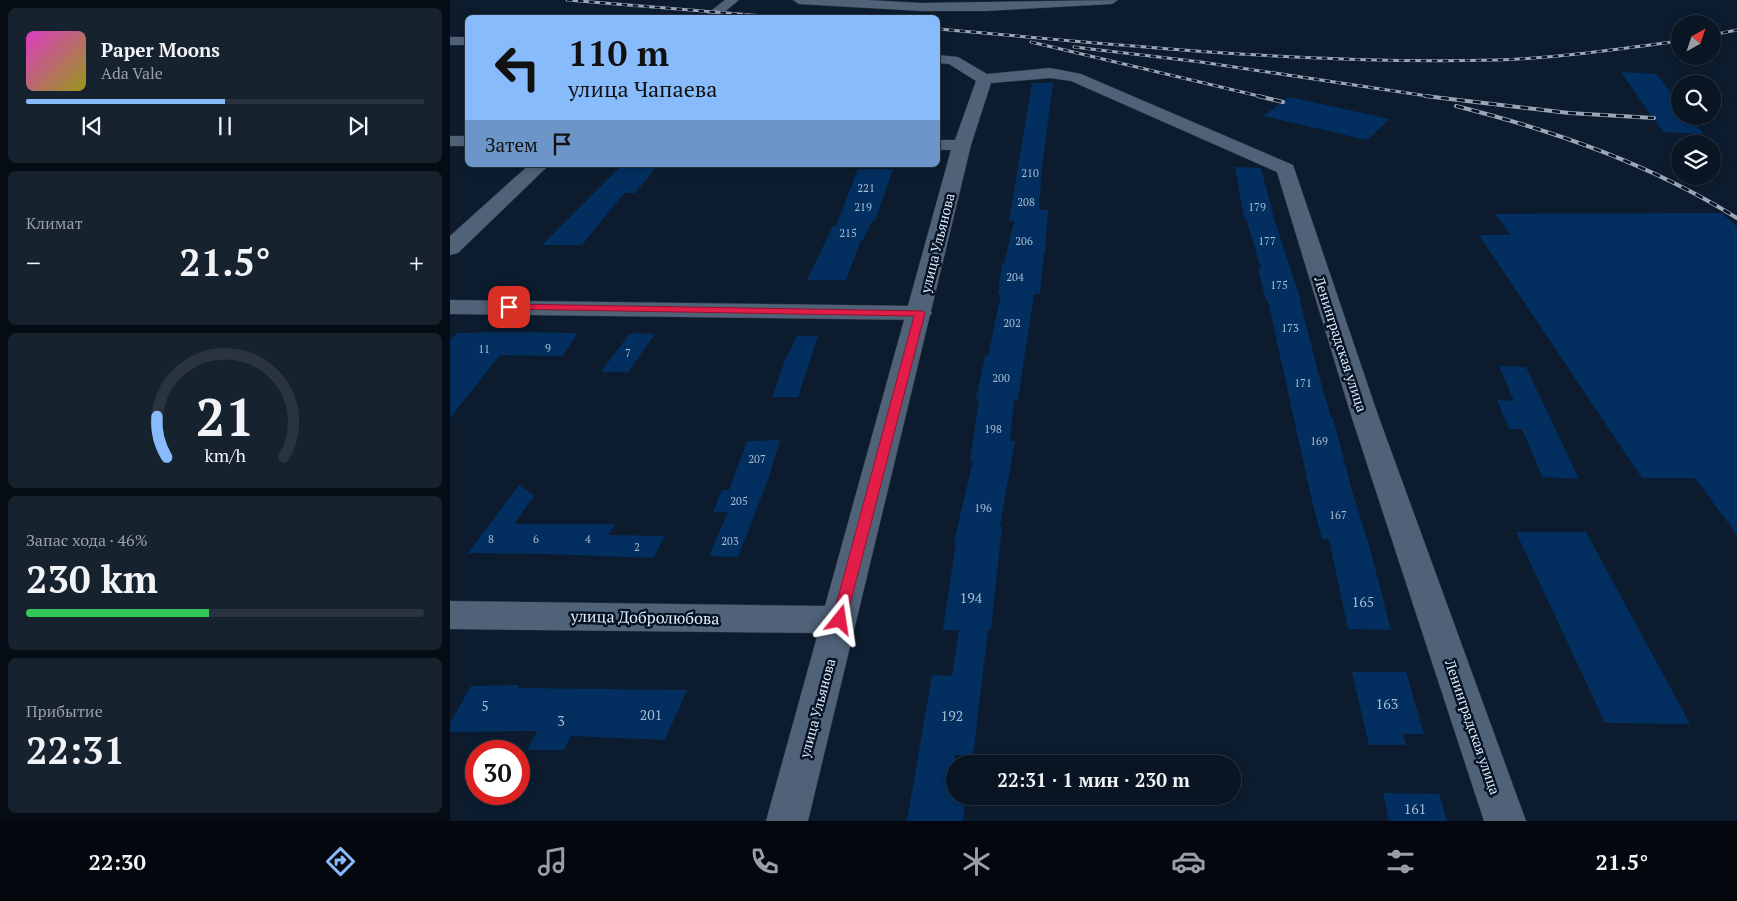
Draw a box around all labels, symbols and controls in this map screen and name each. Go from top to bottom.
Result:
north arrow [1671,15,1721,65]
map controls [1671,15,1721,185]
text: 110 m [568,30,669,76]
icon: left [485,35,550,100]
text: Paper Moons [101,37,220,62]
text: Ada Vale [101,62,163,84]
text: улица Чапаева [568,74,717,103]
button: search [1671,75,1721,125]
icon: previous [78,112,106,140]
icon: pause [211,112,239,140]
icon: next [344,112,372,140]
icon: arrive [548,130,576,158]
text: Затем [485,132,538,157]
button: layers [1671,135,1721,185]
house number: 210 [1021,166,1039,180]
house number: 221 [857,181,875,195]
street label: улица Ульянова [915,191,959,296]
house number: 208 [1017,195,1035,209]
house number: 219 [854,200,872,214]
house number: 179 [1248,200,1266,214]
text: Климат [26,212,83,234]
house number: 215 [839,226,857,240]
house number: 206 [1015,234,1033,248]
house number: 177 [1258,234,1276,248]
text: 21.5° [179,237,271,287]
text: − [26,244,41,281]
text: + [409,244,424,281]
house number: 204 [1006,270,1024,284]
street label: Ленинградская улица [1310,273,1372,414]
house number: 175 [1270,278,1288,292]
pin [488,286,530,328]
icon: arrive [495,293,523,321]
house number: 202 [1003,316,1021,330]
house number: 173 [1281,321,1299,335]
house number: 9 [545,341,551,355]
house number: 11 [478,342,490,356]
house number: 7 [625,346,631,360]
house number: 200 [992,371,1010,385]
house number: 171 [1294,376,1312,390]
text: 21 [196,382,254,451]
house number: 198 [984,422,1002,436]
house number: 169 [1310,434,1328,448]
text: km/h [204,443,246,467]
house number: 207 [748,452,766,466]
house number: 205 [730,494,748,508]
house number: 196 [974,501,992,515]
house number: 167 [1329,508,1347,522]
text: Запас хода · 46% [26,529,148,551]
house number: 8 [488,532,494,546]
house number: 6 [533,532,539,546]
house number: 4 [585,532,591,546]
house number: 203 [721,534,739,548]
house number: 2 [634,540,640,554]
text: 230 km [26,554,158,604]
house number: 194 [960,588,983,607]
house number: 165 [1352,592,1374,611]
position arrow [813,593,865,645]
street label: улица Добролюбова [569,605,720,629]
street label: улица Ульянова [794,656,839,761]
street label: Ленинградская улица [1441,656,1505,797]
house number: 163 [1376,694,1398,713]
house number: 5 [481,696,489,715]
text: Прибытие [26,700,103,722]
house number: 201 [640,705,662,724]
house number: 192 [941,706,963,725]
house number: 3 [557,711,565,730]
text: 22:31 [26,725,125,775]
speed limit sign: 30 [465,740,530,805]
text: 22:31 · 1 мин · 230 m [997,767,1190,792]
house number: 161 [1404,799,1426,818]
icon: directions [323,844,358,879]
icon: music [535,844,570,879]
icon: phone [747,844,782,879]
icon: climate [959,844,994,879]
icon: car [1171,844,1206,879]
icon: filters [1383,844,1418,879]
text: 22:30 [89,847,146,876]
text: 21.5° [1595,847,1648,876]

